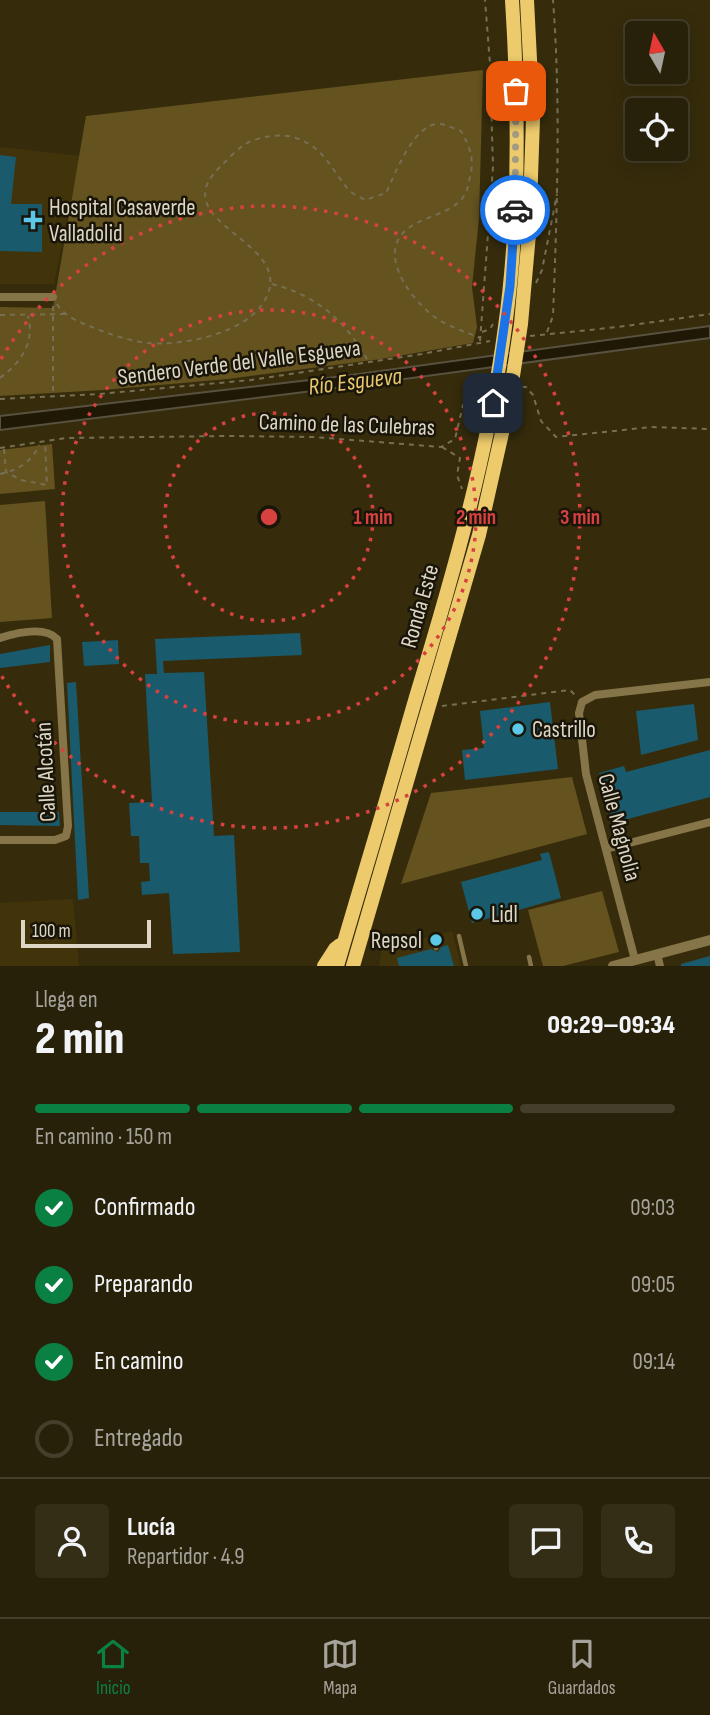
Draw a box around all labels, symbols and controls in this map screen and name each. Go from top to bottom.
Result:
north arrow [625,21,688,84]
map controls [625,21,688,161]
pin [486,61,546,121]
icon: bag [497,72,535,110]
button: locate [625,98,688,161]
courier [480,175,550,245]
icon: car [496,191,534,229]
place label: Hospital Casaverde Valladolid [49,194,196,248]
marker: Hospital Casaverde Valladolid [23,210,43,230]
street label: Sendero Verde del Valle Esgueva [116,334,362,392]
water label: Río Esgueva [307,361,404,402]
pin [463,373,523,433]
icon: home [474,384,512,422]
street label: Camino de las Culebras [258,408,436,442]
centre of rings [257,505,281,529]
text: 1 min [353,505,393,530]
text: 2 min [456,505,496,530]
text: 3 min [560,505,600,530]
street label: Ronda Este [395,561,445,651]
place label: Castrillo [532,716,596,744]
street label: Calle Alcotán [29,721,63,822]
marker: Castrillo [510,721,526,737]
street label: Calle Magnolia [591,770,647,884]
place label: Lidl [491,901,518,929]
marker: Lidl [469,906,485,922]
scale bar [21,917,150,949]
text: 100 m [32,920,71,943]
place label: Repsol [371,927,422,955]
marker: Repsol [428,932,444,948]
text: Llega en [35,986,98,1014]
text: 09:29–09:34 [547,1010,675,1041]
text: 2 min [35,1012,124,1067]
text: En camino · 150 m [35,1123,172,1151]
icon: check [35,1189,73,1227]
text: Confirmado [94,1192,195,1223]
text: 09:03 [630,1194,675,1222]
icon: check [35,1266,73,1304]
text: Preparando [94,1269,193,1300]
text: 09:05 [631,1271,675,1299]
icon: check [35,1343,73,1381]
text: En camino [94,1346,184,1377]
text: 09:14 [633,1348,675,1376]
text: Entregado [94,1423,183,1454]
button: person [35,1504,109,1578]
button: chat [509,1504,583,1578]
button: phone [601,1504,675,1578]
text: Lucía [127,1512,175,1543]
text: Repartidor · 4.9 [127,1543,244,1571]
tab: Inicio [94,1635,132,1700]
tab: Mapa [321,1635,359,1700]
tab: Guardados [548,1635,616,1700]

